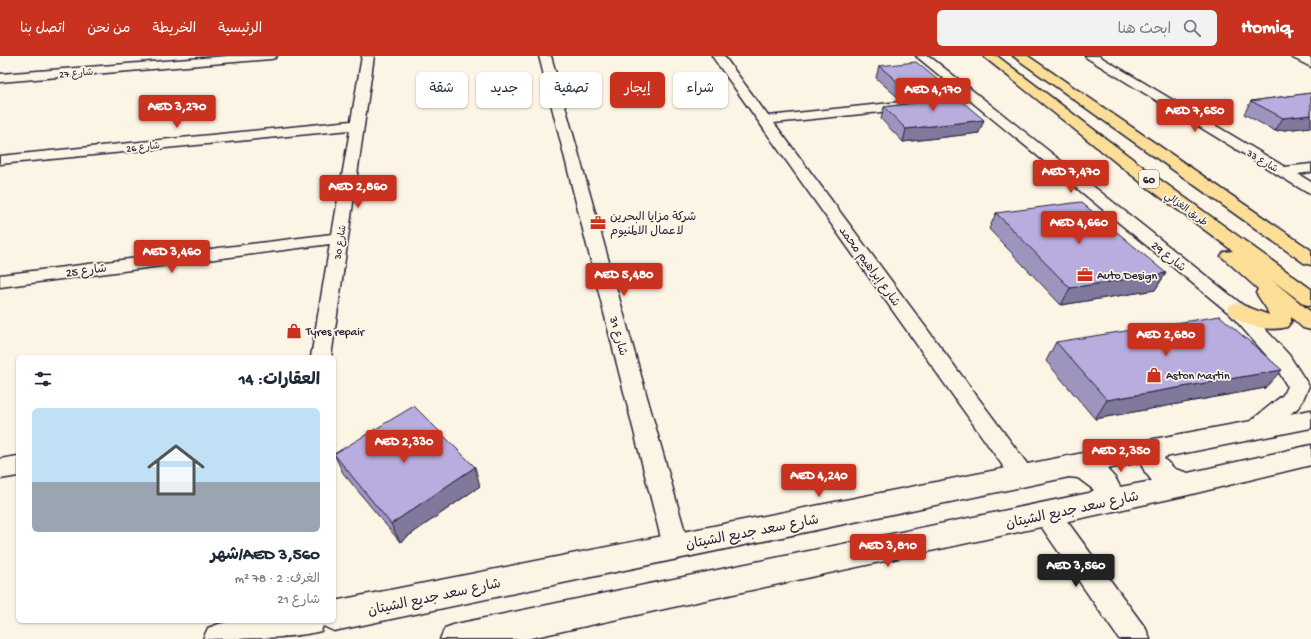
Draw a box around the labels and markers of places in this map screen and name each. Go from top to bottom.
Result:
pin: AED 4,170 [887,78,979,112]
pin: AED 3,270 [131,95,223,129]
pin: AED 7,650 [1149,99,1241,133]
pin: AED 7,470 [1025,160,1117,194]
pin: AED 2,860 [312,175,404,209]
place label: شركة مزايا البحرين لاعمال الالمنيوم [610,211,696,239]
pin: AED 4,660 [1033,211,1125,245]
office icon: شركة مزايا البحرين لاعمال الالمنيوم [589,214,607,232]
pin: AED 3,460 [126,240,218,274]
pin: AED 5,480 [578,263,670,297]
office icon: Auto Design [1076,266,1094,284]
place label: Auto Design [1097,270,1158,284]
shop icon: Tyres repair [285,322,303,340]
pin: AED 2,680 [1120,323,1212,357]
place label: Tyres repair [305,326,366,340]
shop icon: Aston Martin [1145,366,1163,384]
place label: Aston Martin [1166,370,1230,384]
pin: AED 2,330 [358,430,450,464]
pin: AED 2,350 [1075,439,1167,473]
pin: AED 4,240 [773,464,865,498]
pin: AED 3,810 [842,534,934,568]
pin: AED 3,560 [1030,554,1122,588]

